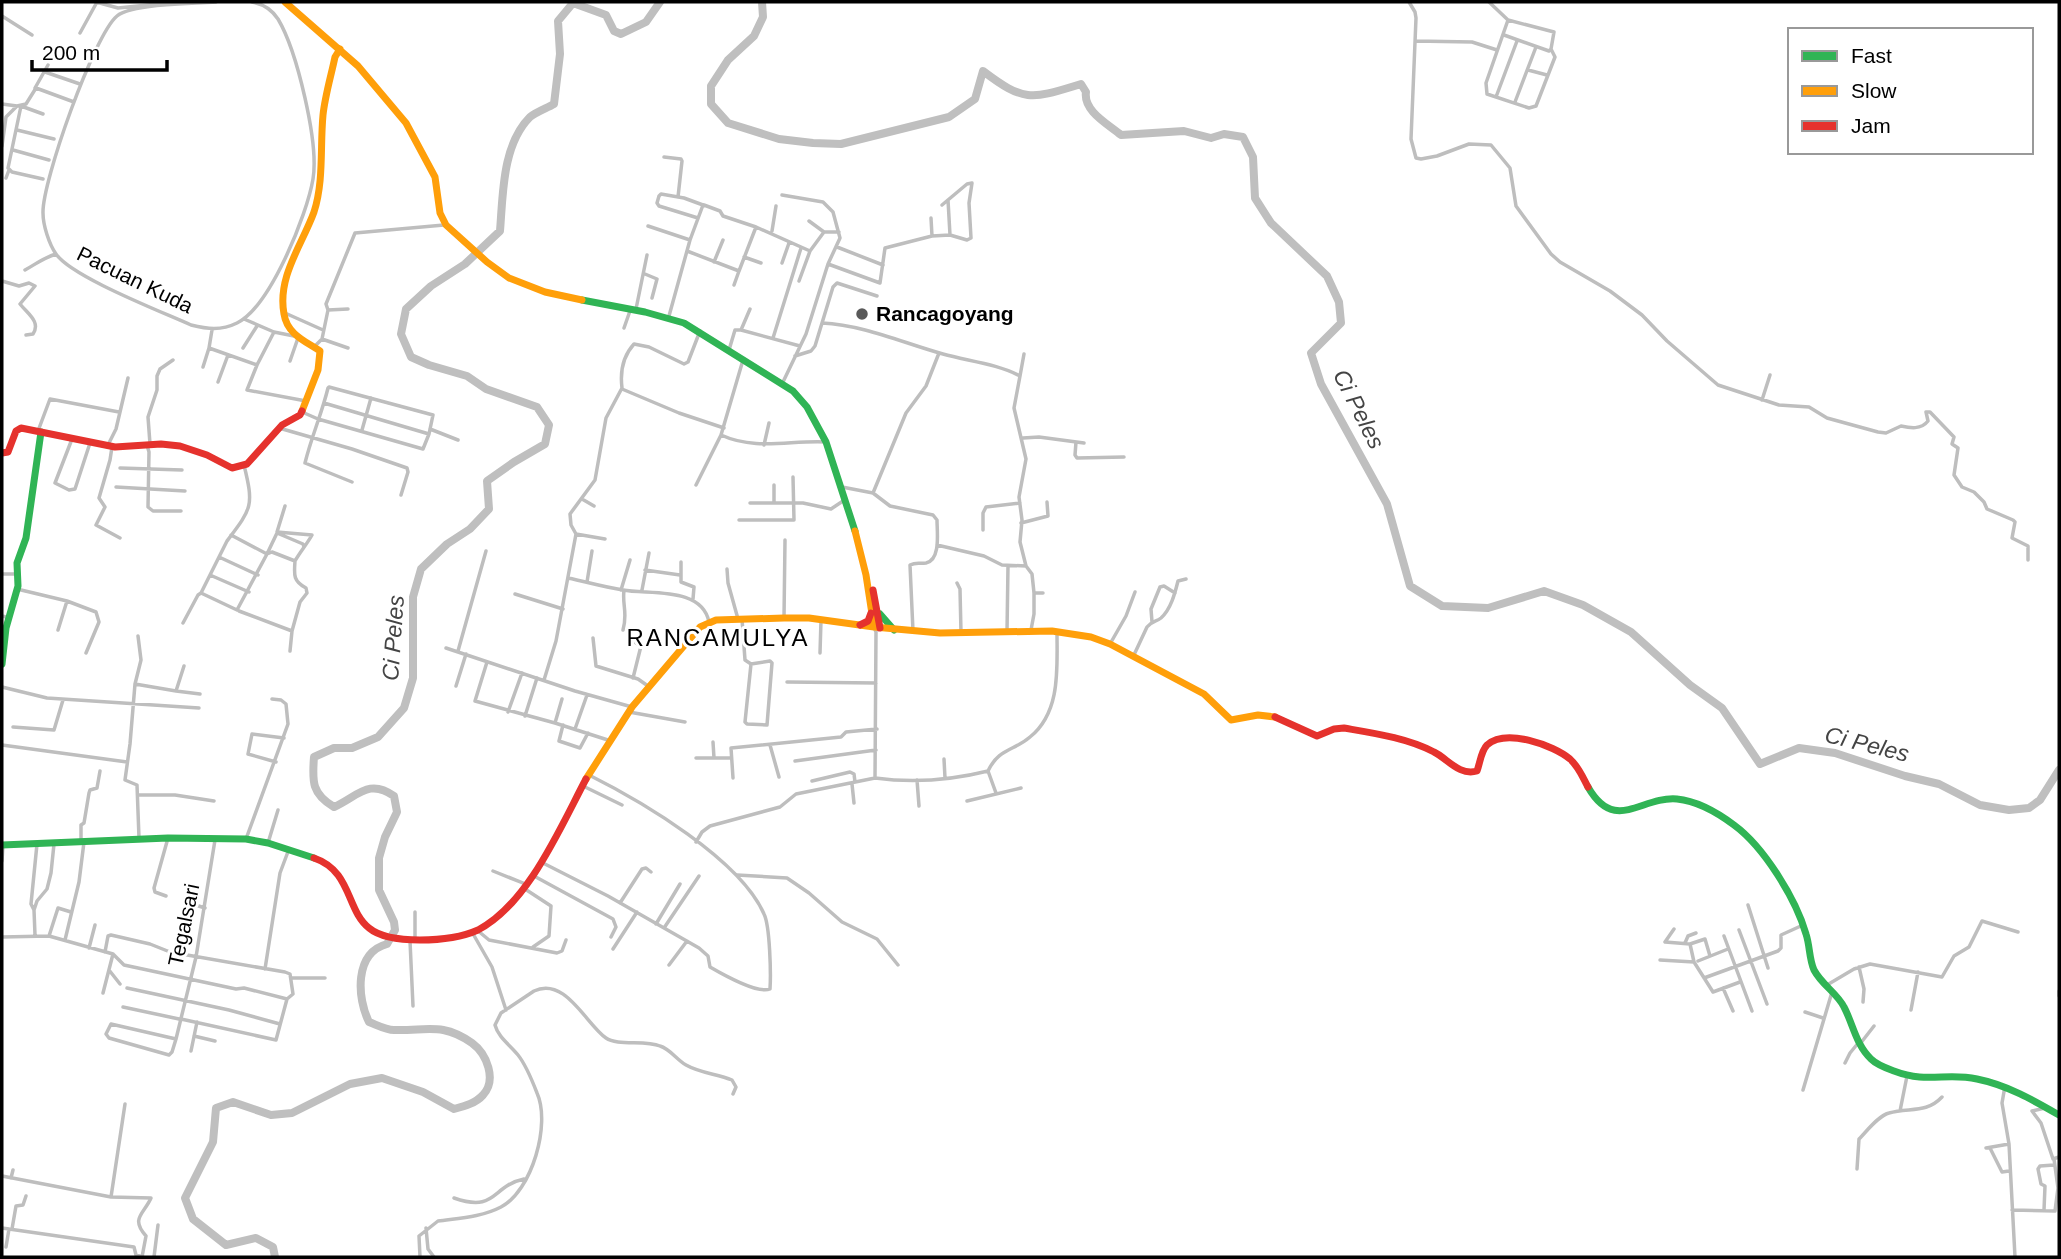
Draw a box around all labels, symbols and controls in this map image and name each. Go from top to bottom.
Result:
scale bar [32,28,166,72]
legend [1788,28,2033,154]
text: 200 m [42,41,100,64]
text: Fast [1851,44,1892,67]
text: Slow [1851,79,1897,102]
text: Jam [1851,114,1891,137]
street label: Pacuan Kuda [74,242,197,318]
place label: Rancagoyang [876,302,1014,325]
marker: Rancagoyang [854,306,870,322]
water label: Ci Peles [1328,365,1390,453]
water label: Ci Peles [377,594,409,682]
district label: RANCAMULYA [626,624,810,651]
water label: Ci Peles [1822,721,1912,767]
street label: Tegalsari [164,881,203,968]

